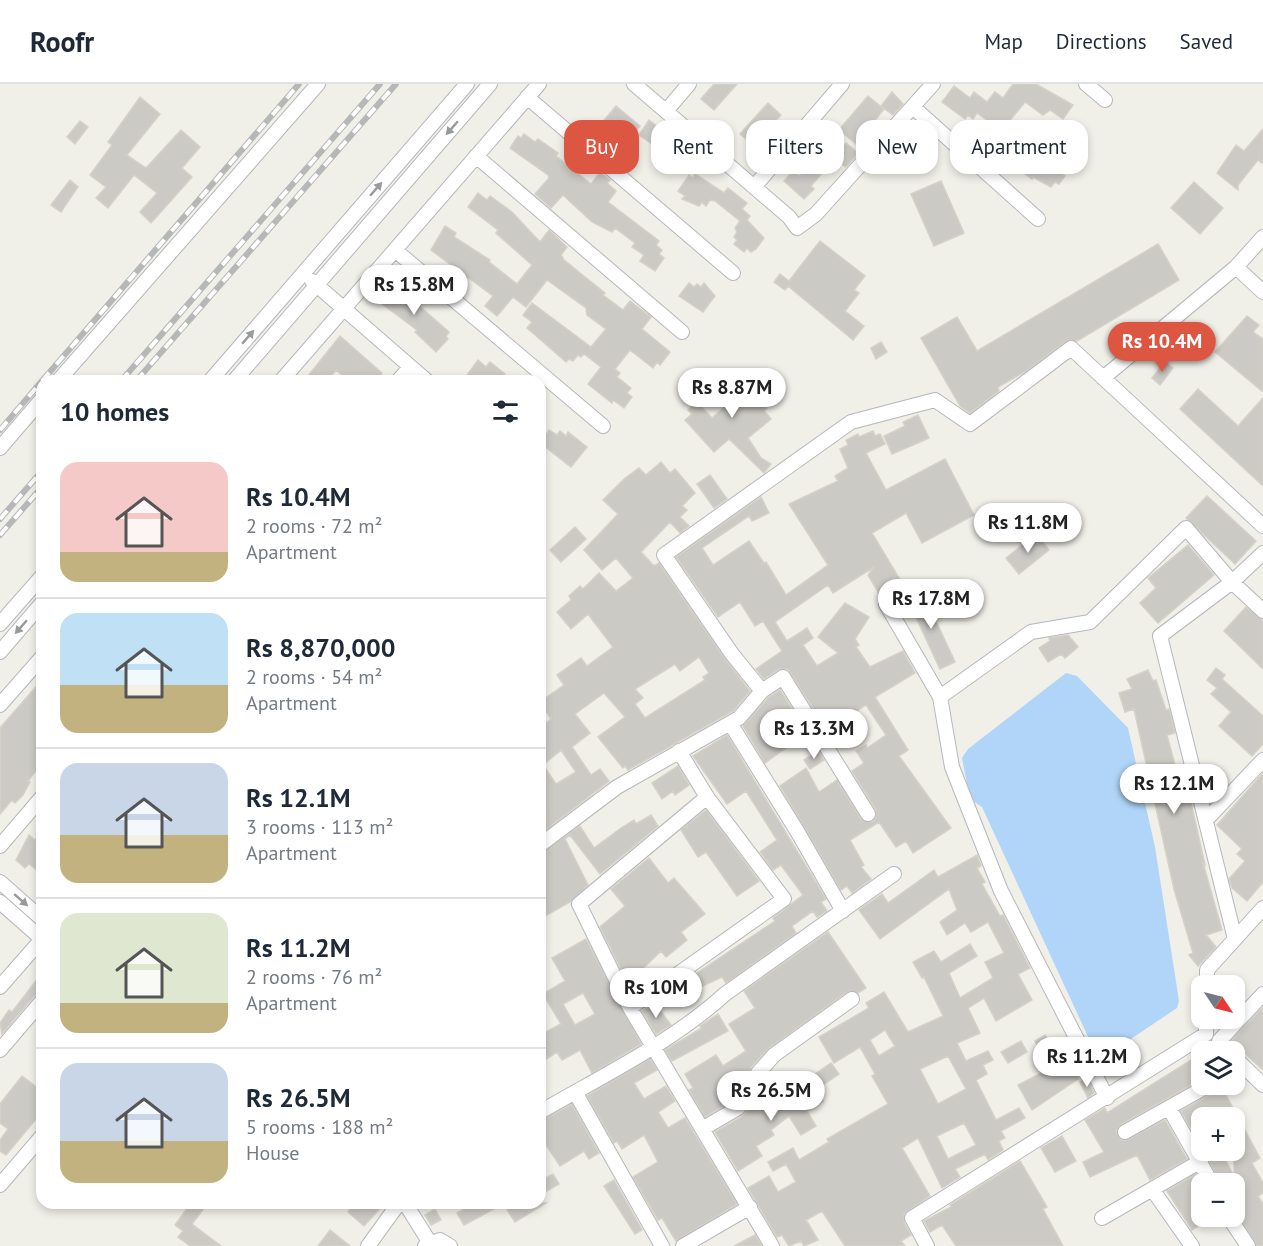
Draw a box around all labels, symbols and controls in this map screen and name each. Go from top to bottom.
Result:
text: Roofr [30,23,94,60]
text: Map [984,28,1023,55]
text: Directions [1056,28,1147,55]
text: Saved [1180,28,1233,55]
one-way arrow [446,120,459,135]
chip: Buy [564,120,639,174]
chip: Rent [651,120,734,174]
chip: Filters [746,120,844,174]
chip: New [856,120,938,174]
chip: Apartment [950,120,1088,174]
one-way arrow [369,182,382,197]
pin: Rs 15.8M [352,265,476,316]
text: Rs 15.8M [374,271,454,297]
pin: Rs 10.4M [1100,322,1224,373]
text: Rs 10.4M [1122,328,1202,354]
one-way arrow [242,329,255,345]
pin: Rs 8.87M [670,368,794,419]
text: Rs 8.87M [692,374,772,400]
text: 10 homes [60,395,169,428]
icon: filters [489,395,522,428]
text: Rs 10.4M [246,480,351,513]
icon: home [108,486,180,558]
pin: Rs 11.8M [966,503,1090,554]
text: Rs 11.8M [988,509,1068,535]
text: 2 rooms · 72 m² [246,513,382,539]
text: Apartment [246,539,337,565]
pin: Rs 17.8M [869,579,993,630]
text: Rs 17.8M [892,585,970,611]
one-way arrow [15,619,28,634]
text: Rs 8,870,000 [246,631,396,664]
icon: home [108,637,180,709]
text: 2 rooms · 54 m² [246,664,382,690]
text: Apartment [246,690,337,716]
pin: Rs 13.3M [752,709,876,760]
text: Rs 13.3M [774,715,854,741]
pin: Rs 12.1M [1112,764,1236,815]
text: Rs 12.1M [1134,770,1214,796]
text: Rs 12.1M [246,781,351,814]
icon: home [108,787,180,859]
text: 3 rooms · 113 m² [246,814,393,840]
text: Apartment [246,840,337,866]
one-way arrow [13,893,28,906]
text: Rs 11.2M [246,931,351,964]
icon: home [108,937,180,1009]
text: 2 rooms · 76 m² [246,964,382,990]
pin: Rs 10M [607,968,705,1019]
text: Rs 10M [624,974,688,1000]
north arrow [1191,975,1245,1029]
map controls [1191,975,1245,1227]
text: Apartment [246,990,337,1016]
pin: Rs 11.2M [1025,1037,1149,1088]
button: layers [1191,1041,1245,1095]
text: Rs 11.2M [1047,1043,1127,1069]
pin: Rs 26.5M [709,1071,833,1122]
text: Rs 26.5M [731,1077,811,1103]
text: Rs 26.5M [246,1081,351,1114]
icon: home [108,1087,180,1159]
button: + [1191,1107,1245,1161]
text: 5 rooms · 188 m² [246,1114,393,1140]
text: House [246,1140,300,1166]
button: − [1191,1173,1245,1227]

